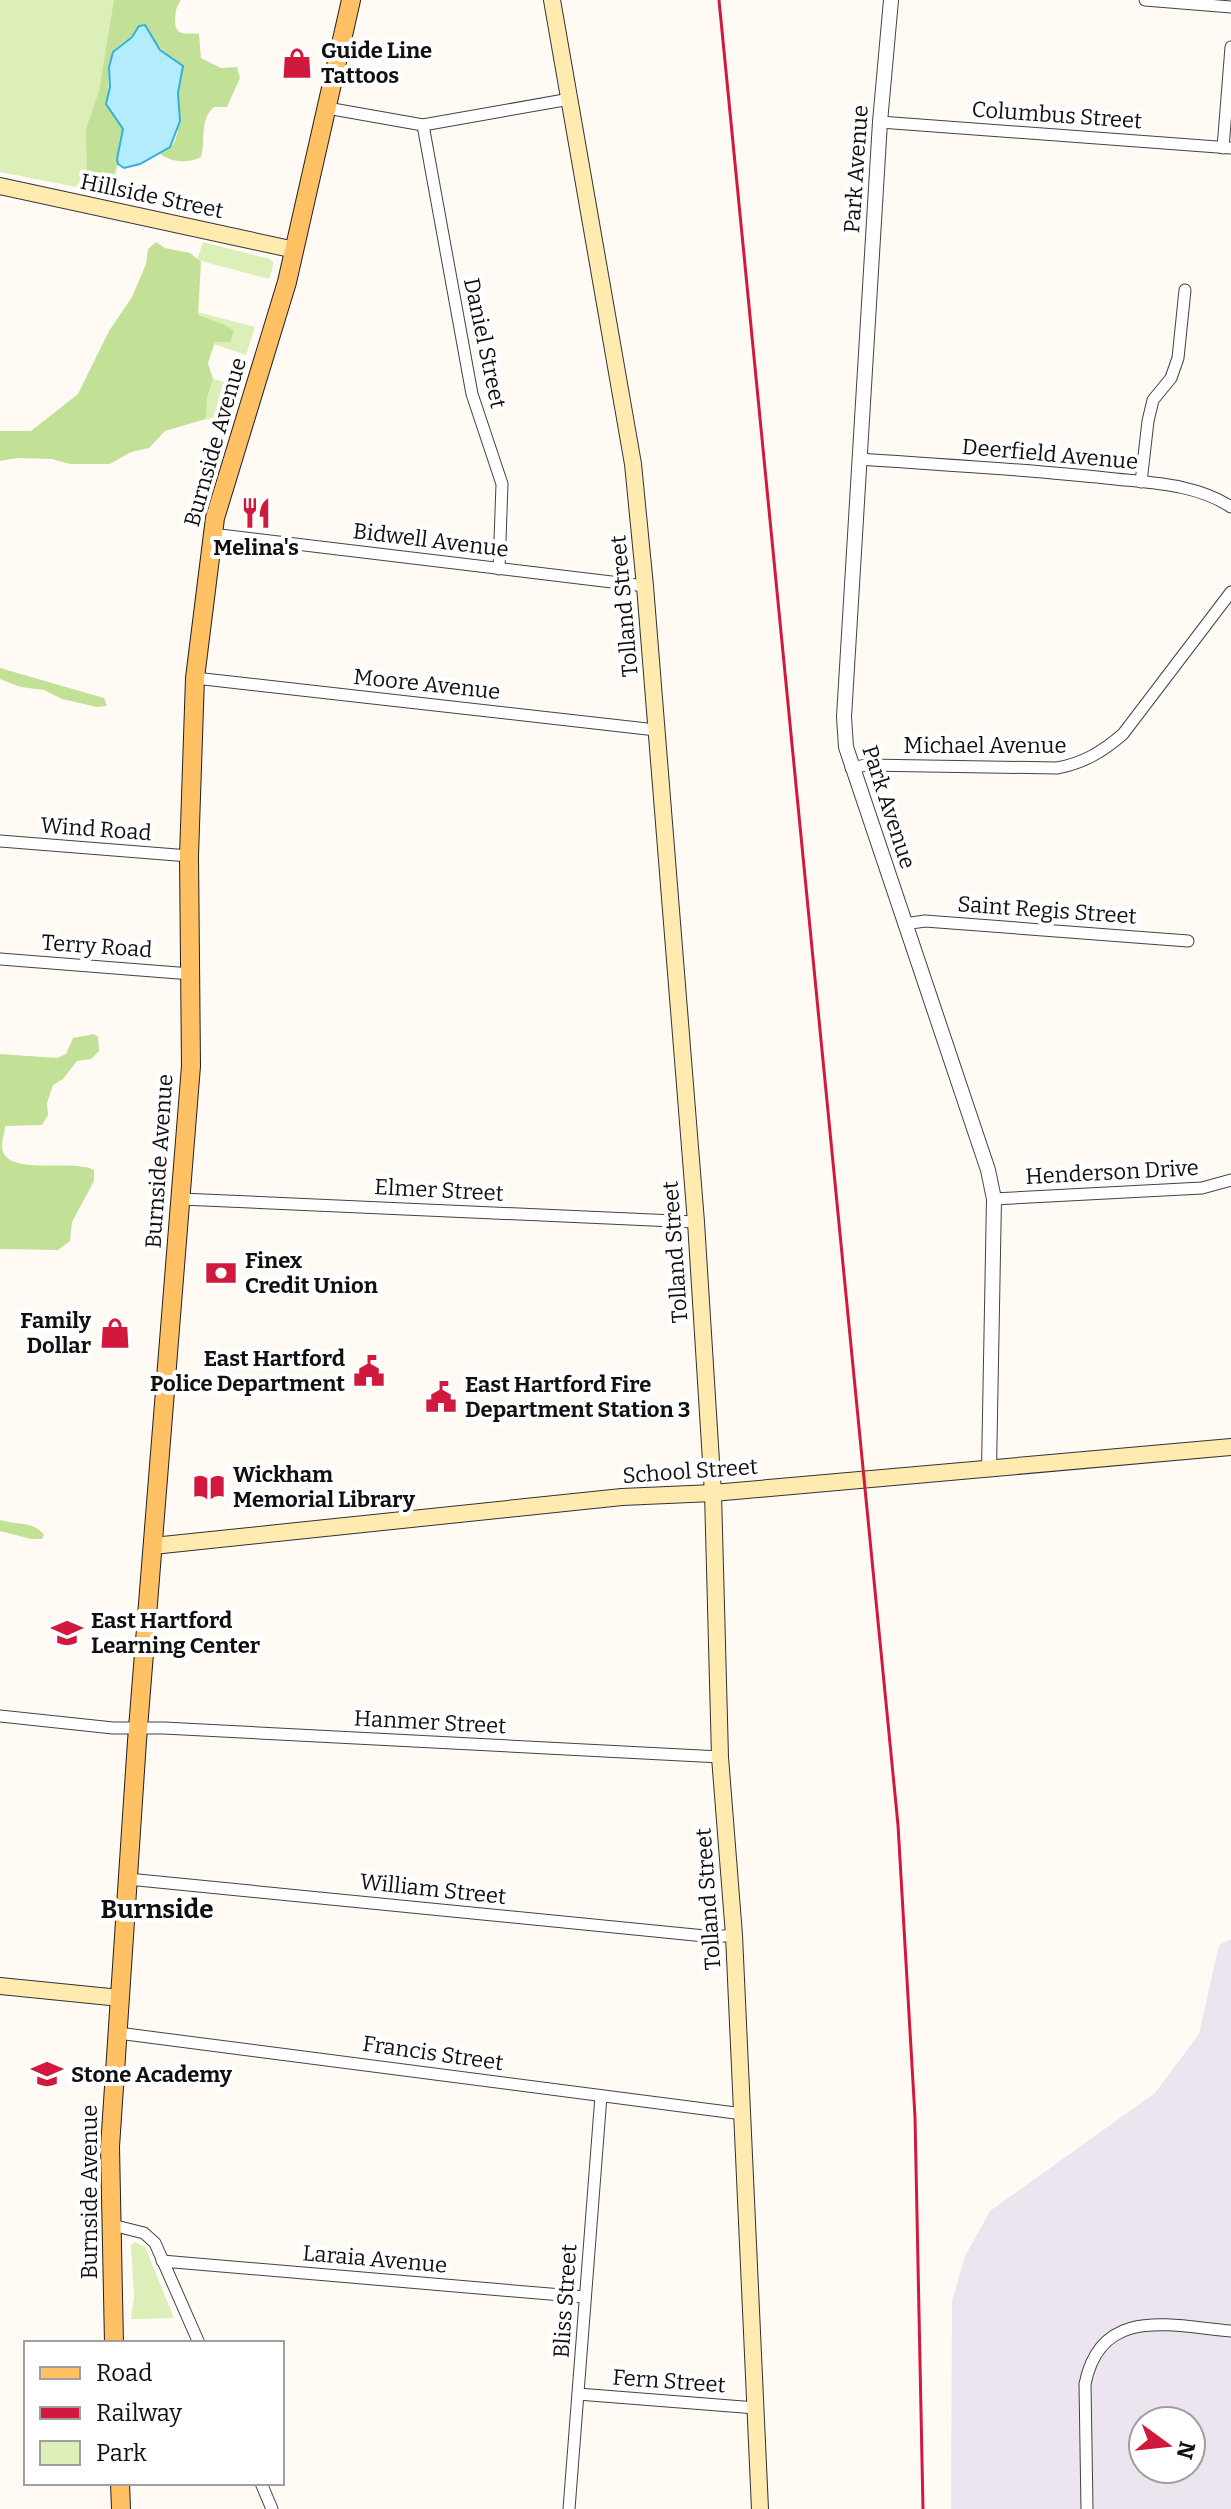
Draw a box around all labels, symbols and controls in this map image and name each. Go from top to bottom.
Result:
place label: Guide Line Tattoos [321,37,432,89]
shop icon: Guide Line Tattoos [280,46,314,80]
street label: Columbus Street [971,96,1143,134]
street label: Park Avenue [838,104,874,234]
street label: Hillside Street [78,168,226,224]
street label: Daniel Street [458,275,512,411]
street label: Burnside Avenue [178,354,252,530]
street label: Deerfield Avenue [961,433,1139,475]
restaurant icon: Melina's [239,496,273,530]
street label: Bidwell Avenue [352,517,510,563]
place label: Melina's [213,534,299,561]
street label: Tolland Street [604,534,644,678]
street label: Moore Avenue [352,663,502,705]
street label: Michael Avenue [904,732,1066,759]
street label: Park Avenue [856,742,922,872]
street label: Wind Road [40,812,152,846]
street label: Saint Regis Street [957,890,1137,930]
street label: Terry Road [41,929,153,963]
street label: Burnside Avenue [139,1073,179,1249]
street label: Henderson Drive [1025,1154,1199,1190]
street label: Elmer Street [374,1173,504,1207]
street label: Tolland Street [657,1180,693,1324]
place label: Finex Credit Union [245,1247,378,1299]
bank icon: Finex Credit Union [204,1256,238,1290]
place label: Family Dollar [20,1307,92,1359]
shop icon: Family Dollar [98,1316,132,1350]
place label: East Hartford Police Department [150,1345,345,1397]
public building icon: East Hartford Police Department [352,1354,386,1388]
place label: East Hartford Fire Department Station 3 [465,1371,690,1423]
public building icon: East Hartford Fire Department Station 3 [424,1380,458,1414]
street label: School Street [621,1453,759,1489]
place label: Wickham Memorial Library [233,1461,416,1513]
library icon: Wickham Memorial Library [192,1470,226,1504]
place label: East Hartford Learning Center [91,1607,261,1659]
school or university icon: East Hartford Learning Center [50,1616,84,1650]
street label: Hanmer Street [353,1705,507,1739]
street label: Tolland Street [690,1827,726,1971]
street label: William Street [359,1868,507,1910]
district label: Burnside [101,1894,213,1925]
street label: Francis Street [361,2030,505,2076]
school or university icon: Stone Academy [30,2057,64,2091]
place label: Stone Academy [71,2061,233,2088]
street label: Burnside Avenue [76,2105,103,2279]
street label: Laraia Avenue [302,2239,448,2279]
street label: Bliss Street [548,2243,582,2359]
legend [24,2341,284,2485]
text: Road [96,2359,152,2387]
street label: Fern Street [612,2364,726,2398]
text: Railway [96,2399,182,2427]
north arrow [1127,2405,1207,2485]
text: N [1171,2438,1201,2462]
text: Park [96,2439,147,2467]

